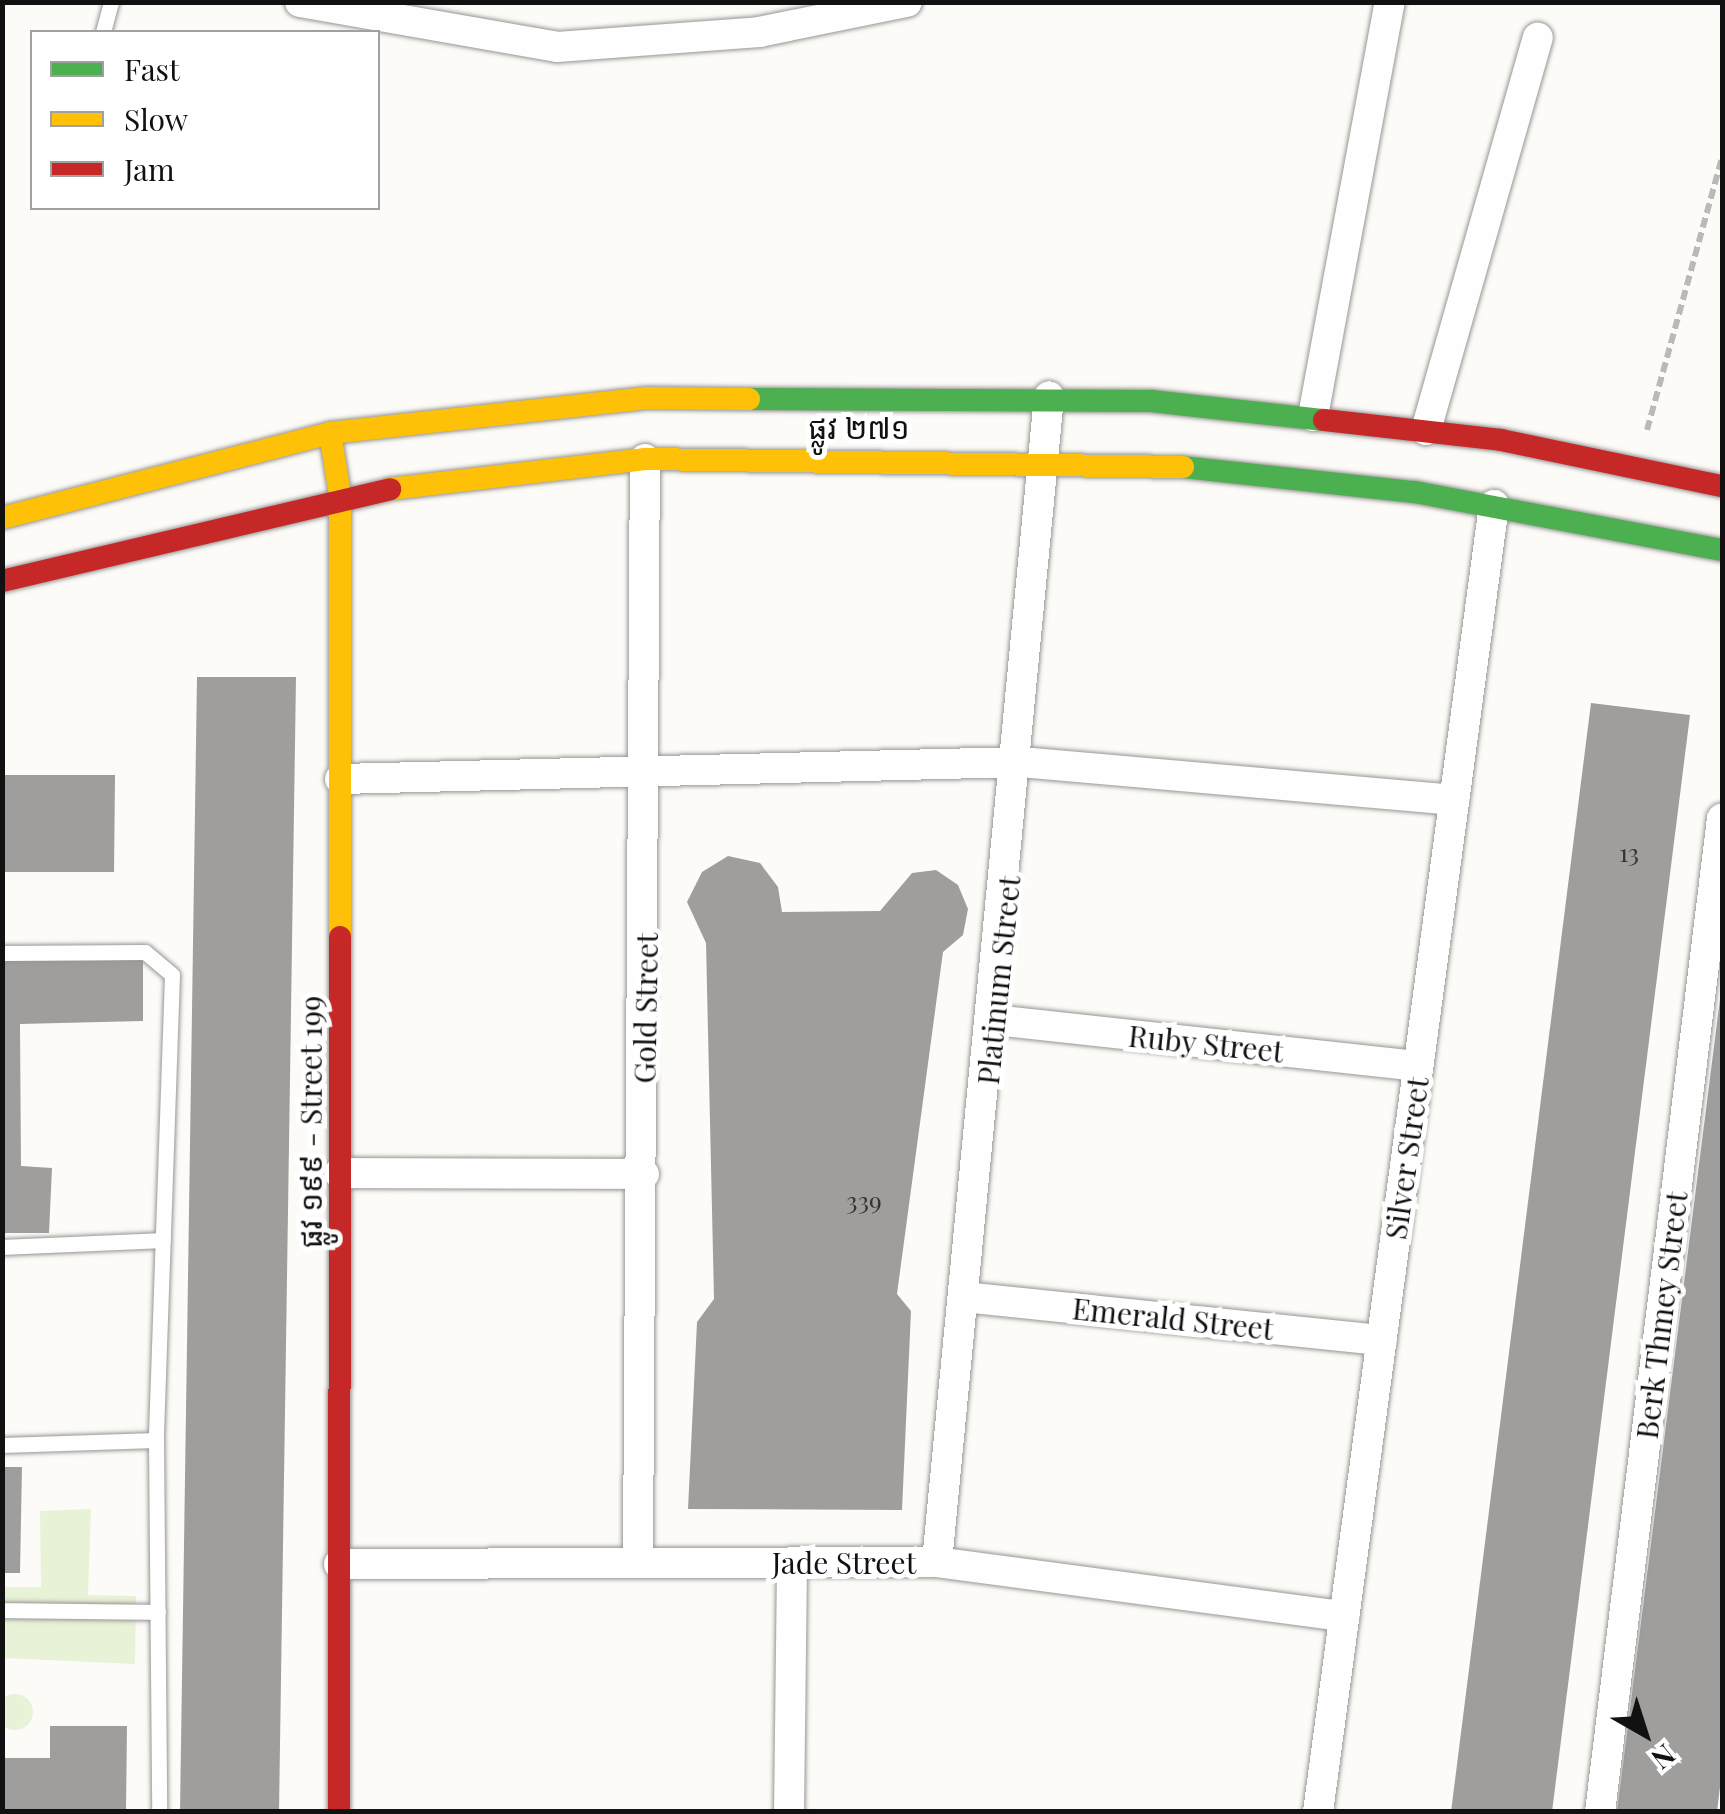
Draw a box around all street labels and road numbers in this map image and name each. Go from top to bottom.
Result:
street label: ផ្លូវ ២៧១ [808,409,910,445]
street label: Platinum Street [969,874,1027,1086]
street label: Gold Street [626,932,664,1084]
street label: ផ្លូវ ១៩៩ - Street 199 [292,995,328,1249]
street label: Ruby Street [1126,1017,1286,1069]
street label: Silver Street [1377,1074,1435,1242]
street label: Berk Thmey Street [1628,1188,1694,1442]
street label: Emerald Street [1071,1290,1275,1346]
street label: Jade Street [772,1544,916,1580]

